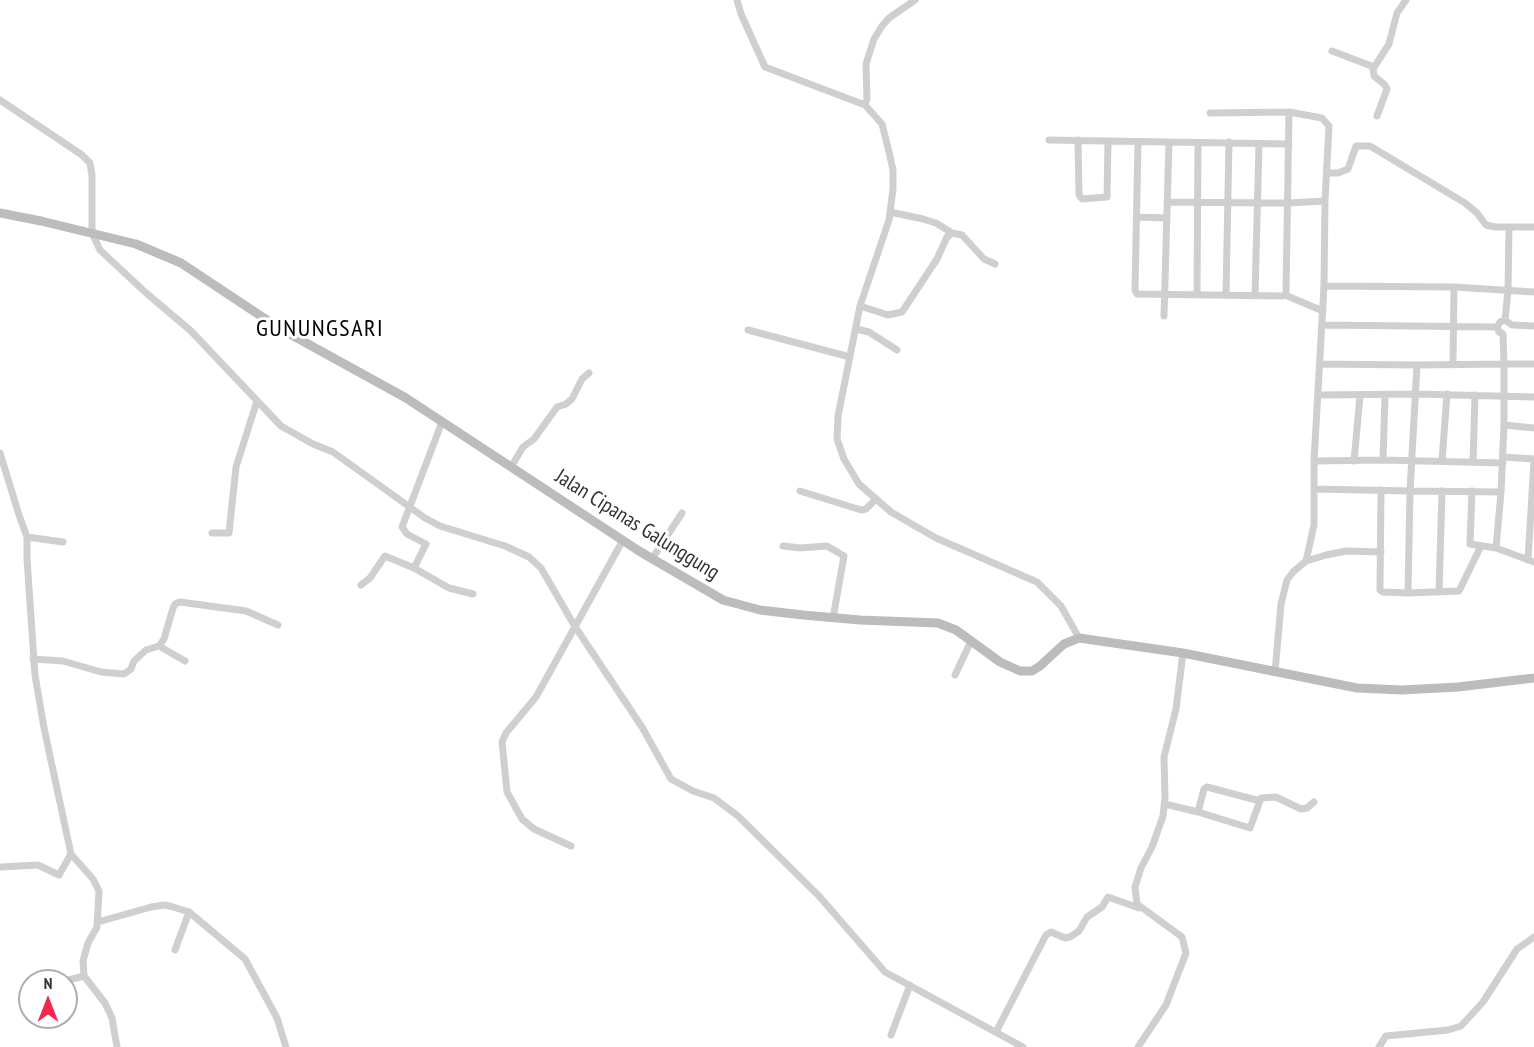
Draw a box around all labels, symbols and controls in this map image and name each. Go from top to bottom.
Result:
district label: GUNUNGSARI [256,315,384,343]
street label: Jalan Cipanas Galunggung [550,464,724,586]
north arrow [18,969,78,1029]
text: N [44,973,52,993]

